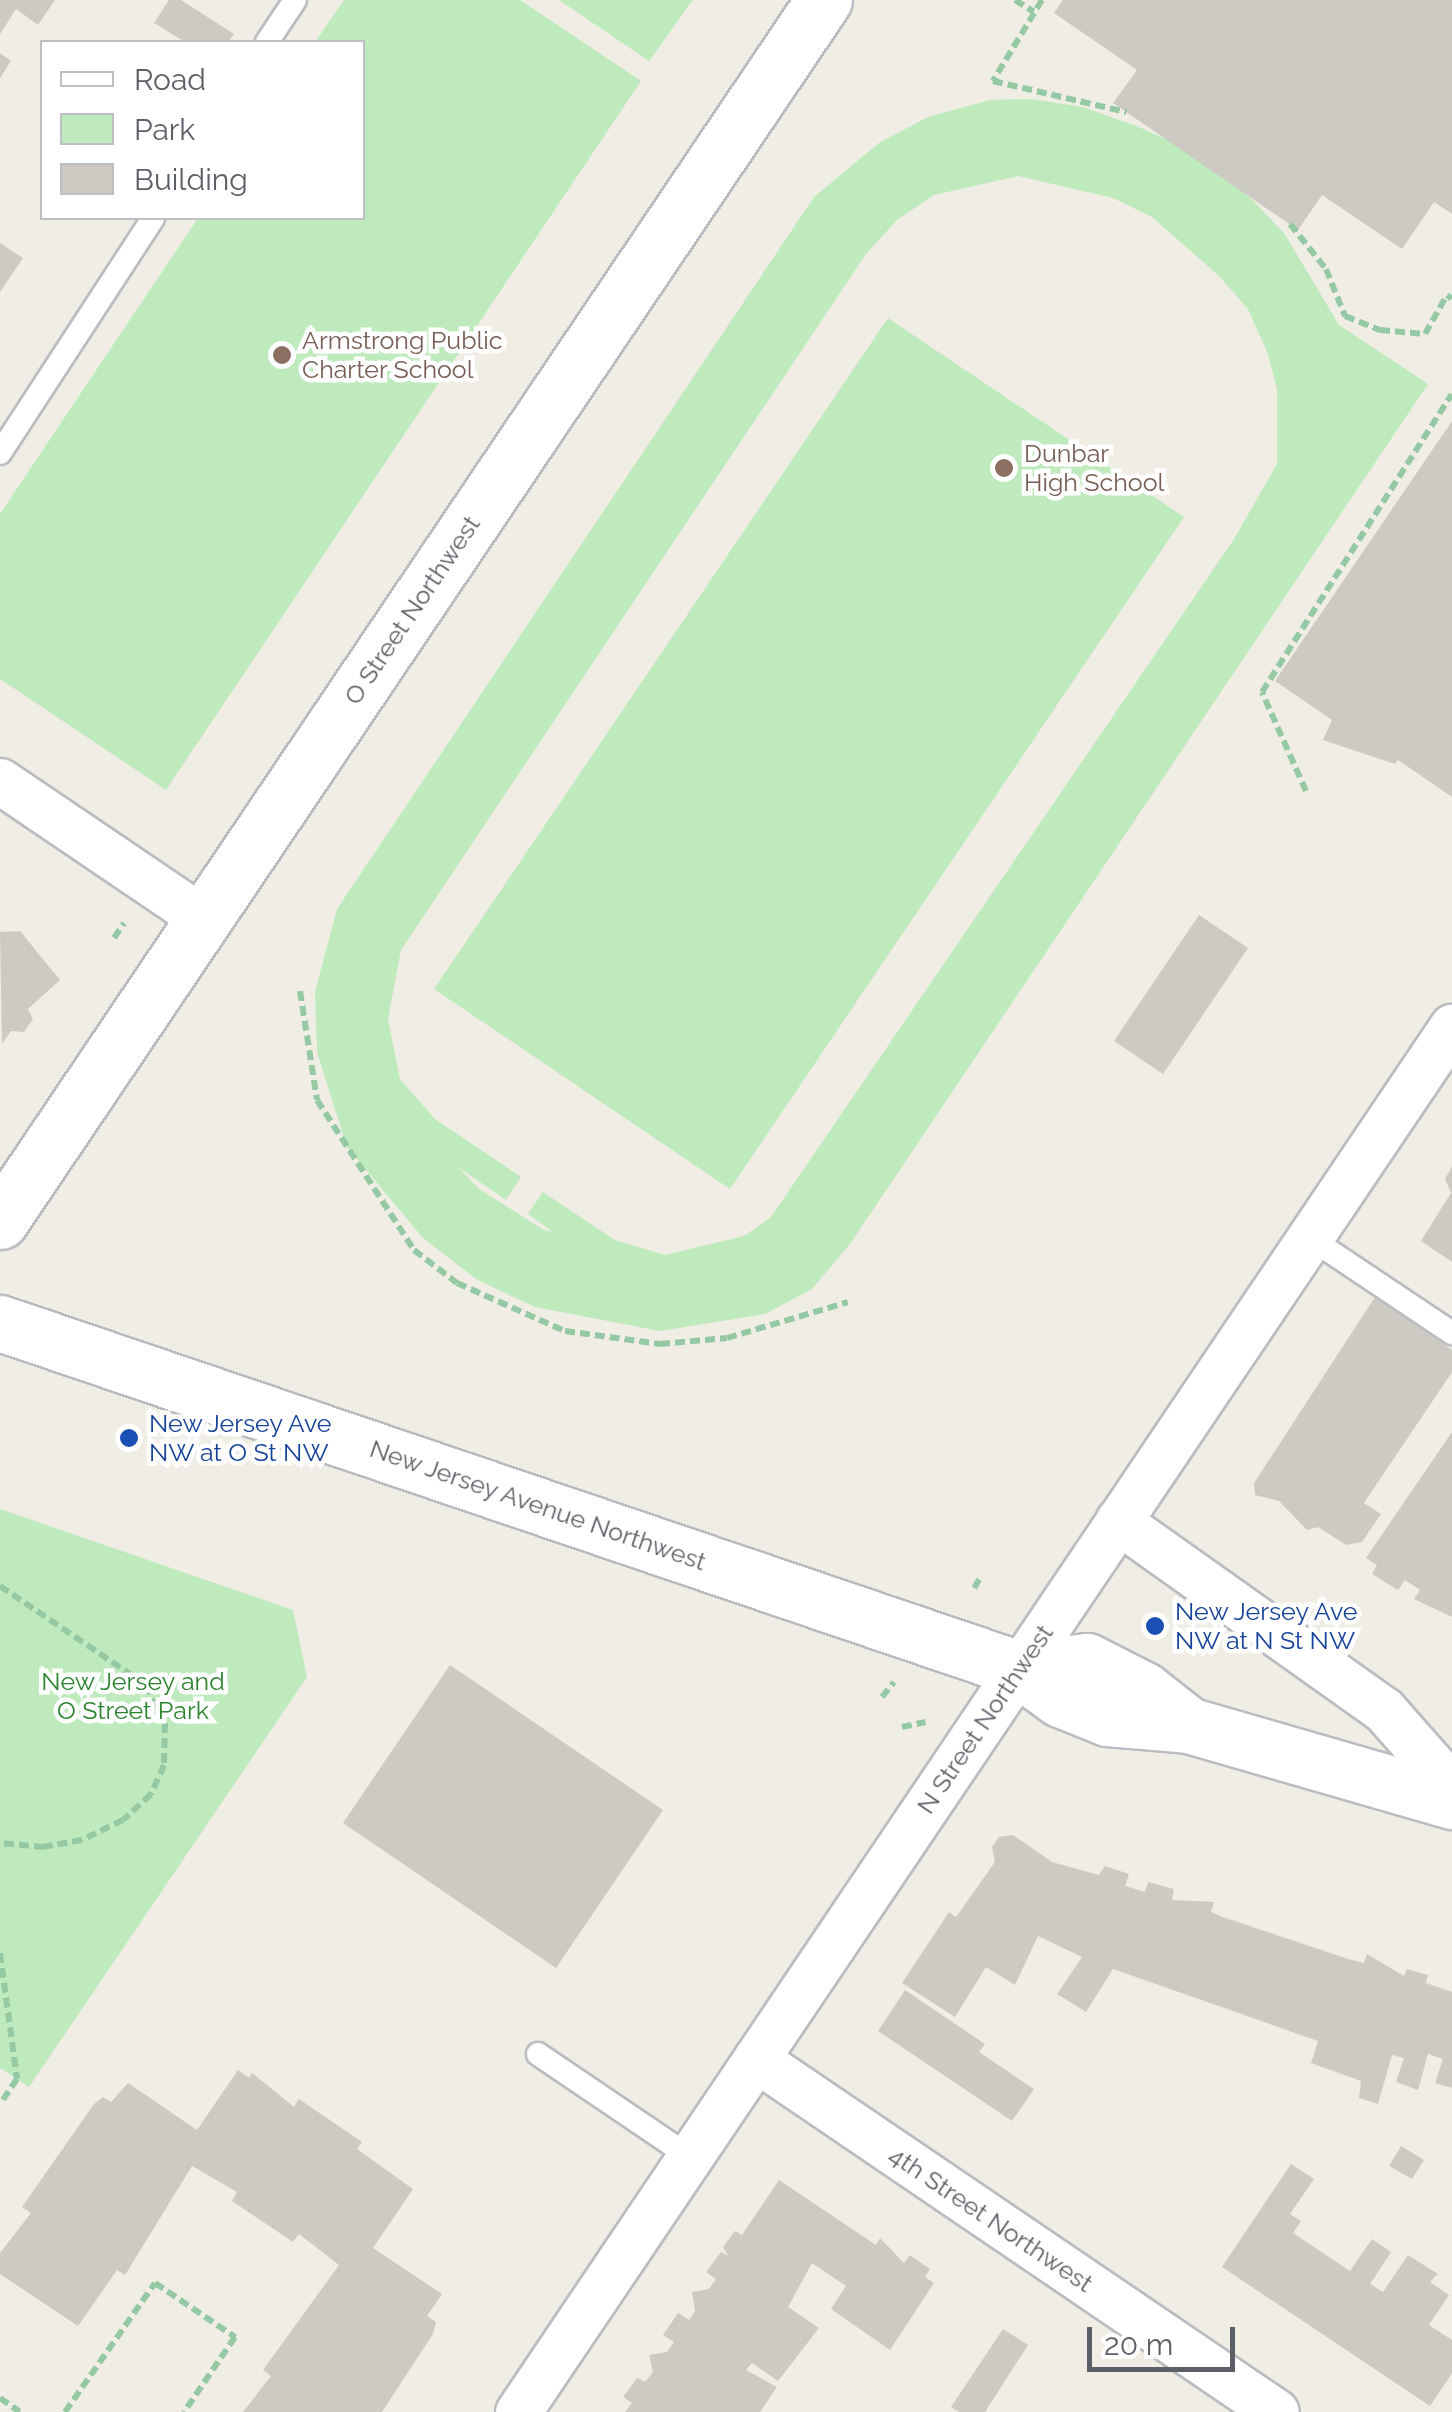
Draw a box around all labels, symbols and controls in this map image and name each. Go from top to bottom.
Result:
legend [40,40,365,220]
text: Road [134,62,206,97]
text: Park [134,112,195,147]
text: Building [134,162,248,197]
place label: Armstrong Public Charter School [302,326,503,385]
marker: Armstrong Public Charter School [271,344,293,366]
place label: Dunbar High School [1024,439,1164,498]
marker: Dunbar High School [993,457,1015,479]
street label: O Street Northwest [338,510,486,710]
place label: New Jersey Ave NW at O St NW [149,1409,334,1468]
marker: New Jersey Ave NW at O St NW [118,1427,140,1449]
street label: New Jersey Avenue Northwest [365,1433,711,1577]
place label: New Jersey Ave NW at N St NW [1175,1597,1360,1656]
marker: New Jersey Ave NW at N St NW [1144,1615,1166,1637]
street label: N Street Northwest [911,1619,1059,1819]
park label: New Jersey and O Street Park [40,1667,226,1726]
street label: 4th Street Northwest [884,2140,1098,2298]
scale bar [1092,2307,1240,2369]
text: 20 m [1104,2327,1173,2362]

